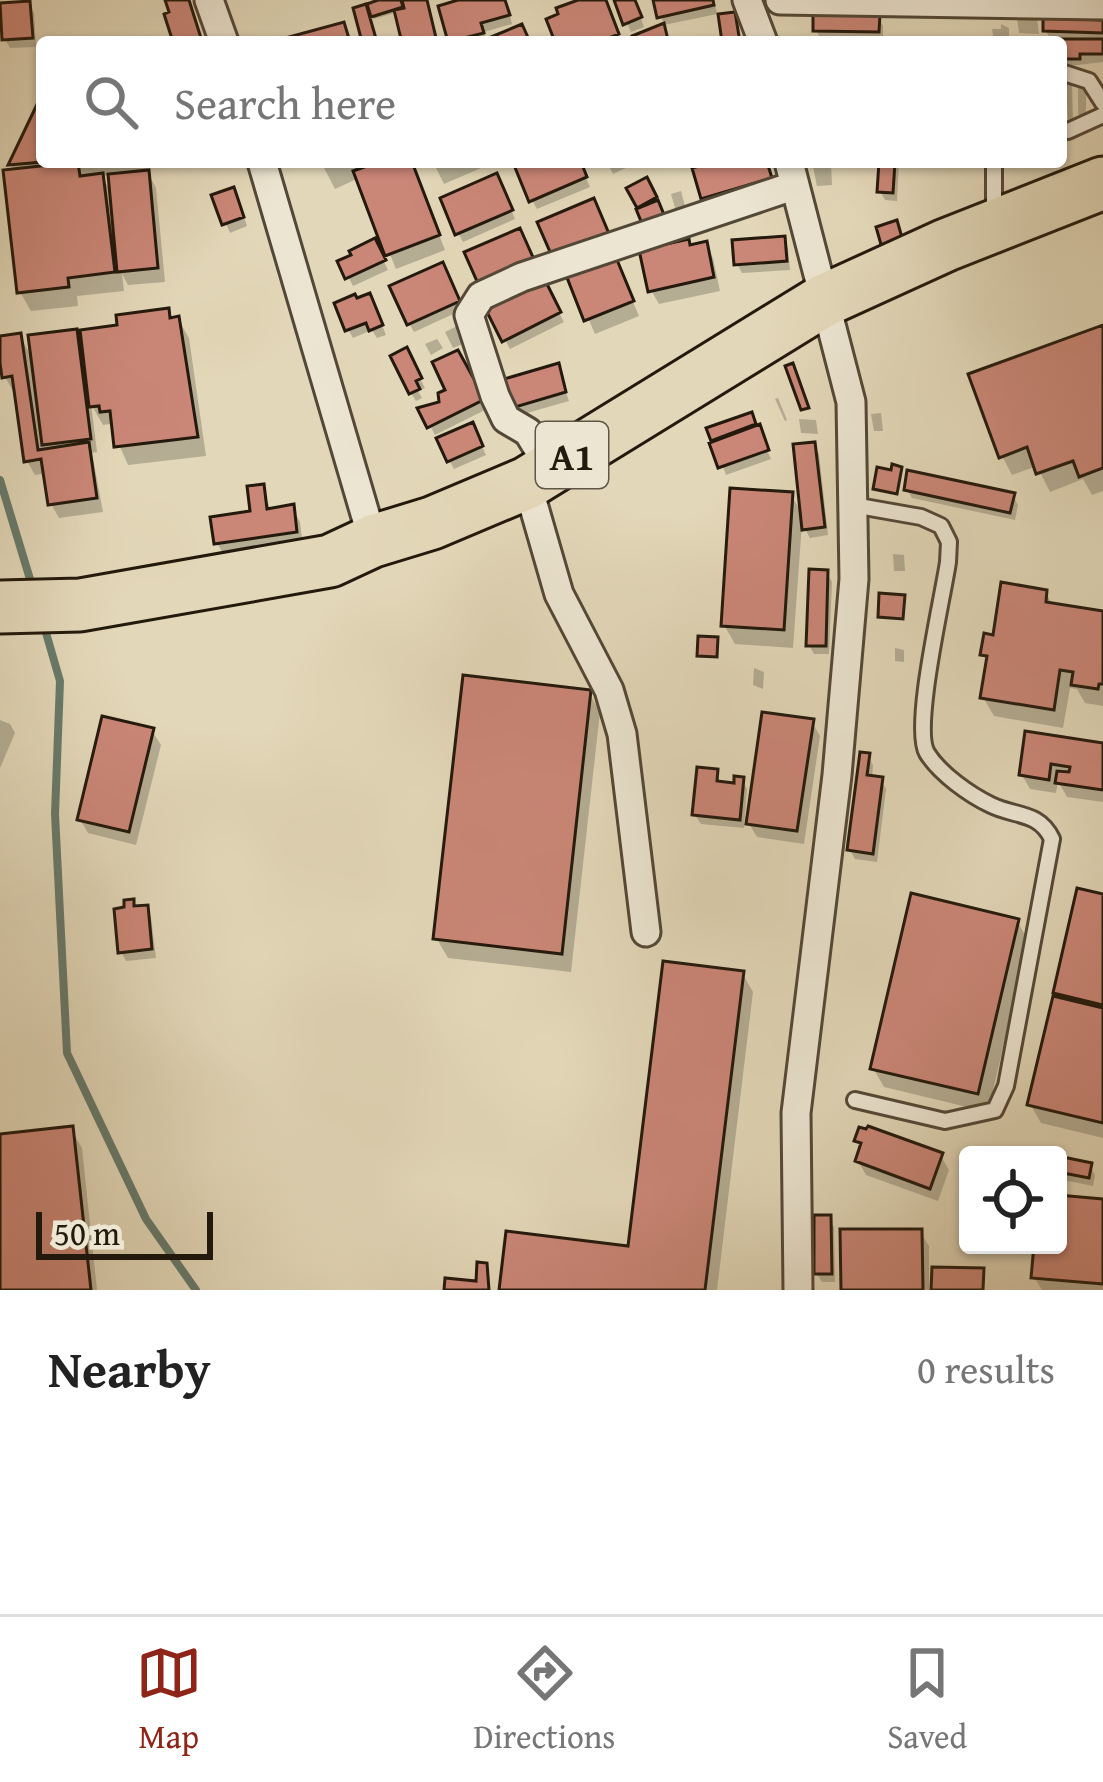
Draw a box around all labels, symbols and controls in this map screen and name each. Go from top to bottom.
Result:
search box [36,36,1067,168]
icon: search [78,69,144,135]
text: Search here [174,70,396,135]
road number: A1 [536,422,608,488]
map controls [959,1146,1067,1254]
button: locate [959,1146,1067,1254]
scale bar [36,1206,213,1259]
text: 50 m [54,1209,120,1257]
text: Nearby [48,1331,211,1406]
text: 0 results [917,1340,1055,1397]
tab: Map [136,1640,202,1760]
tab: Directions [474,1640,615,1760]
tab: Saved [887,1640,967,1760]

